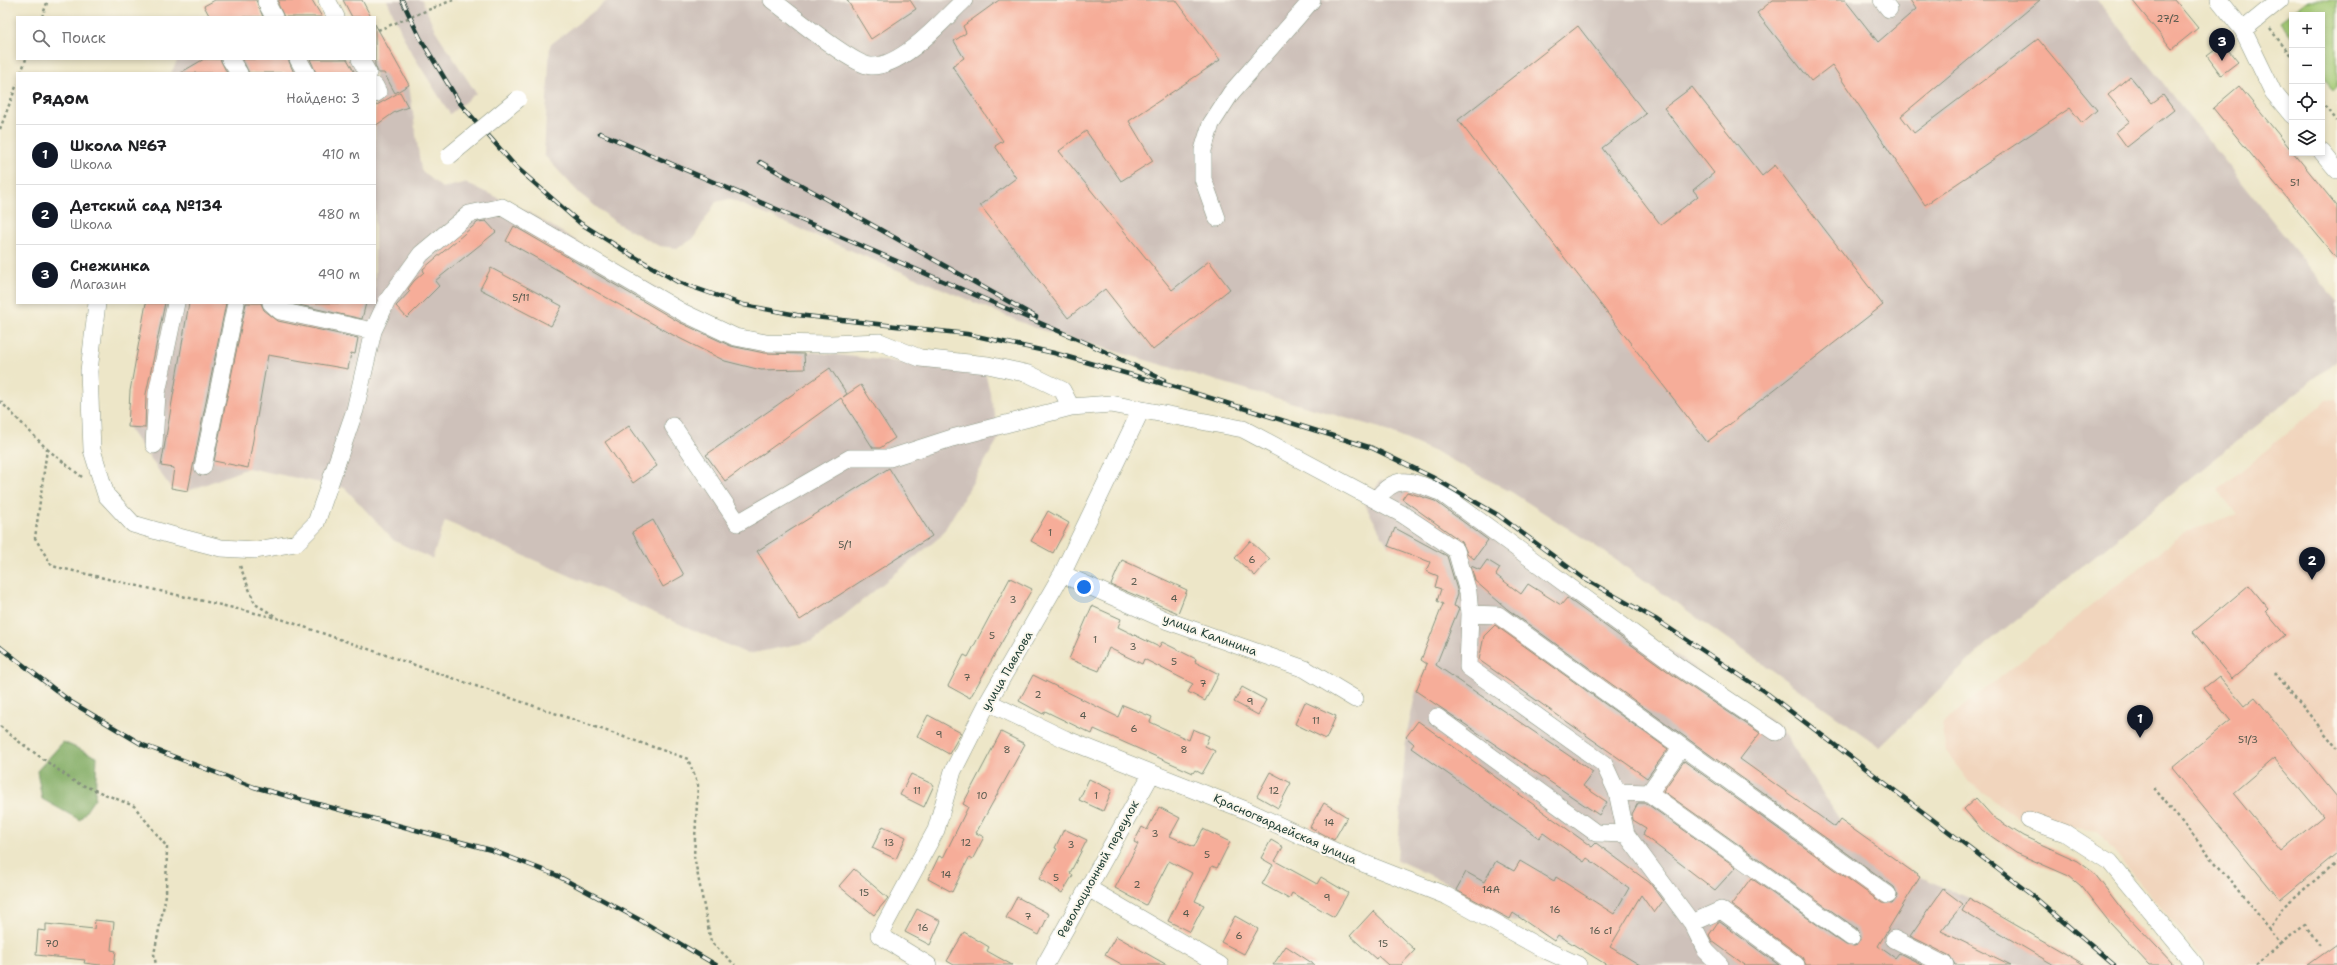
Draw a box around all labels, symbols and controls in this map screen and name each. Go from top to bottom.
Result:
house number: 27/2 [2156,12,2180,25]
map controls [2289,12,2325,156]
button: + [2289,12,2325,48]
search box [16,16,376,60]
icon: search [30,27,52,49]
text: Поиск [62,28,106,48]
pin: 3 [2209,28,2235,61]
button: − [2289,48,2325,84]
button: locate [2289,84,2325,120]
text: Рядом [32,87,89,109]
text: Найдено: 3 [286,90,360,107]
button: layers [2289,120,2325,156]
text: Школа №67 [70,136,167,156]
text: 1 [42,146,48,163]
text: 410 m [322,146,360,163]
text: Школа [70,156,112,173]
house number: 51 [2290,176,2300,189]
text: Детский сад №134 [70,196,222,216]
text: 2 [40,206,50,223]
text: 480 m [318,206,360,223]
text: Школа [70,216,112,233]
text: Снежинка [70,256,150,276]
text: 3 [40,266,50,283]
text: 490 m [318,266,360,283]
text: Магазин [70,276,126,293]
house number: 5/11 [512,291,530,304]
house number: 1 [1048,526,1052,539]
house number: 5/1 [838,538,852,551]
pin: 2 [2299,547,2325,580]
house number: 6 [1249,553,1256,566]
house number: 2 [1131,575,1138,588]
your location [1074,577,1094,597]
house number: 4 [1171,592,1178,605]
house number: 3 [1010,593,1017,606]
street label: улица Калинина [1161,611,1260,660]
street label: улица Павлова [978,628,1037,714]
house number: 5 [989,629,995,642]
house number: 1 [1093,633,1097,646]
house number: 3 [1130,640,1137,653]
house number: 5 [1171,655,1177,668]
house number: 7 [964,671,971,684]
house number: 7 [1200,677,1207,690]
house number: 2 [1035,688,1042,701]
house number: 9 [1247,695,1254,708]
pin: 1 [2127,705,2153,738]
house number: 4 [1080,709,1087,722]
house number: 11 [1312,714,1320,727]
house number: 6 [1131,722,1138,735]
house number: 9 [936,728,943,741]
house number: 51/3 [2238,733,2258,746]
house number: 8 [1004,743,1011,756]
house number: 8 [1181,743,1188,756]
house number: 11 [913,784,921,797]
house number: 12 [1269,784,1279,797]
house number: 10 [977,789,987,802]
house number: 1 [1094,789,1098,802]
street label: Красногвардейская улица [1211,790,1360,868]
street label: Революционный переулок [1053,797,1143,941]
house number: 14 [1324,816,1334,829]
house number: 3 [1152,827,1159,840]
house number: 13 [884,836,894,849]
house number: 12 [961,836,971,849]
house number: 3 [1068,838,1075,851]
house number: 5 [1204,848,1210,861]
house number: 14 [941,868,951,881]
house number: 5 [1053,871,1059,884]
house number: 2 [1134,878,1141,891]
house number: 14А [1482,883,1500,896]
house number: 15 [859,886,869,899]
house number: 9 [1324,891,1331,904]
house number: 16 [1550,903,1560,916]
house number: 4 [1183,907,1190,920]
house number: 7 [1025,910,1032,923]
house number: 16 [918,921,928,934]
house number: 16 с1 [1590,924,1612,937]
house number: 6 [1236,929,1243,942]
house number: 70 [45,937,59,950]
house number: 15 [1378,937,1388,950]

